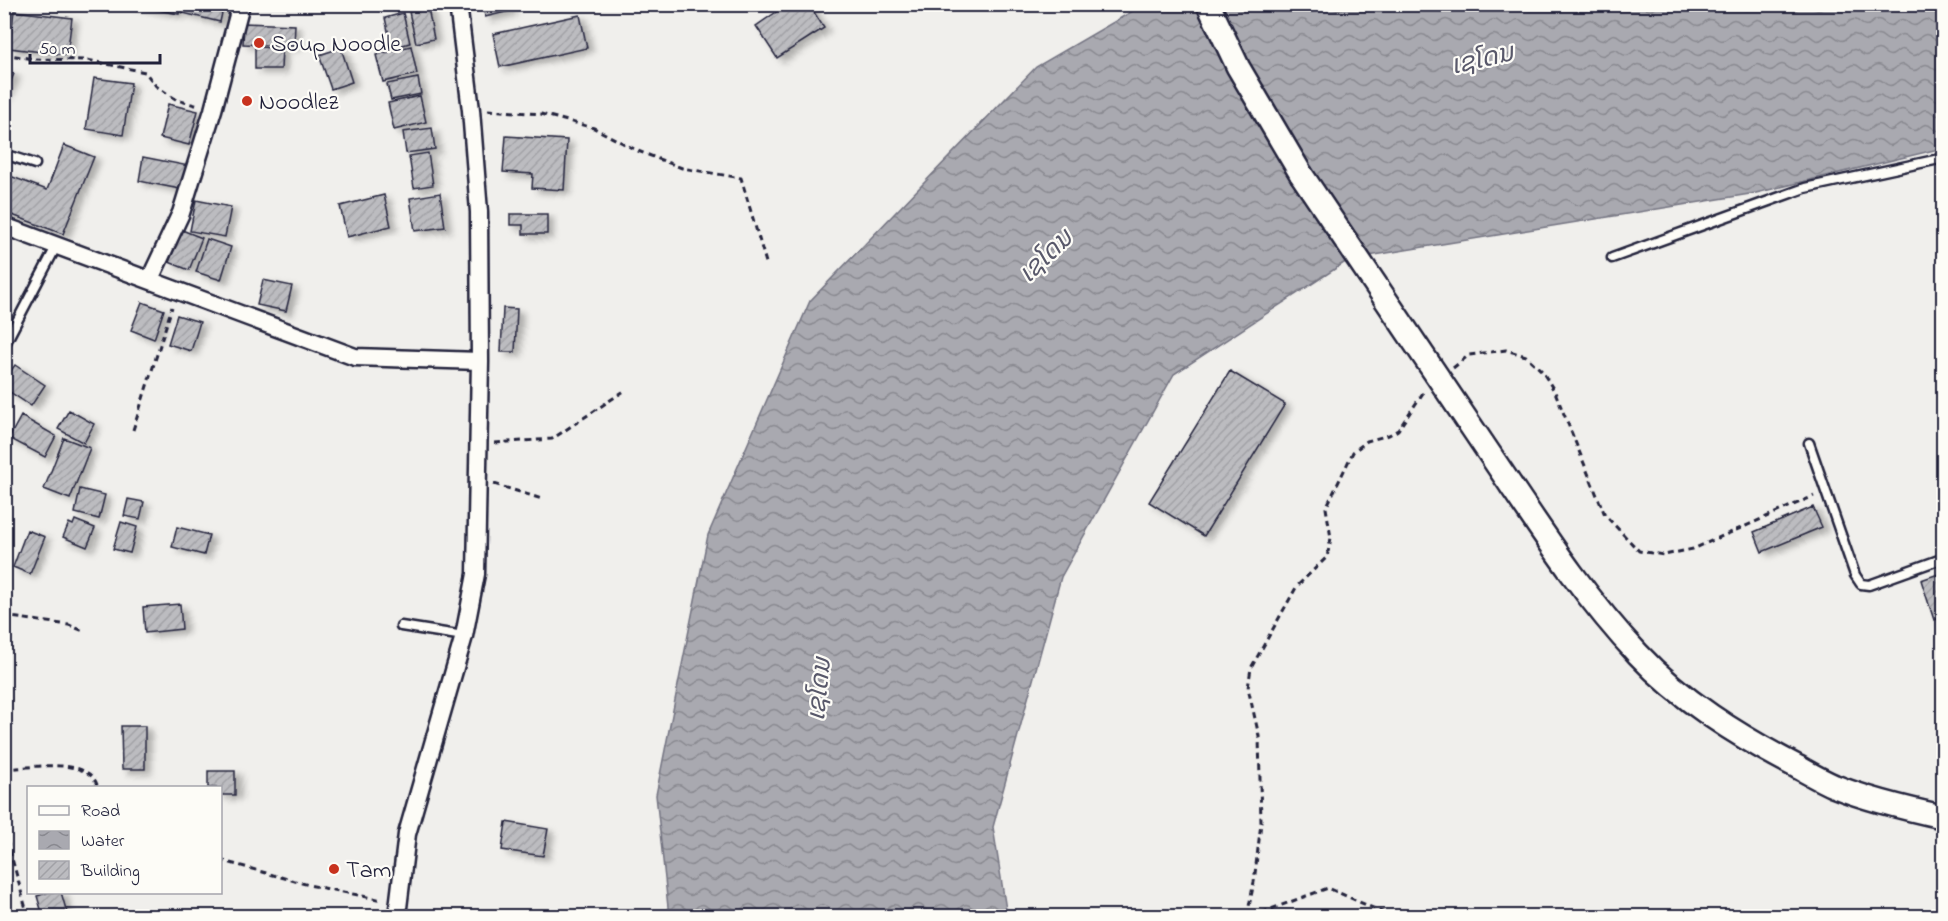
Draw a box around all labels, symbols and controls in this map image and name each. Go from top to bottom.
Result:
scale bar [30,27,160,65]
place label: Soup Noodle [271,28,401,63]
water label: ເຊໂດນ [1448,35,1520,87]
marker: Soup Noodle [252,36,266,50]
text: 50 m [39,37,76,63]
place label: Noodlez [259,86,339,121]
marker: Noodlez [240,94,254,108]
water label: ເຊໂດນ [1011,220,1084,293]
water label: ເຊໂດນ [799,654,843,723]
legend [27,786,222,894]
text: Road [81,799,120,825]
text: Water [81,829,125,855]
place label: Tam [346,854,391,889]
text: Building [80,859,140,886]
marker: Tam [327,862,341,876]

